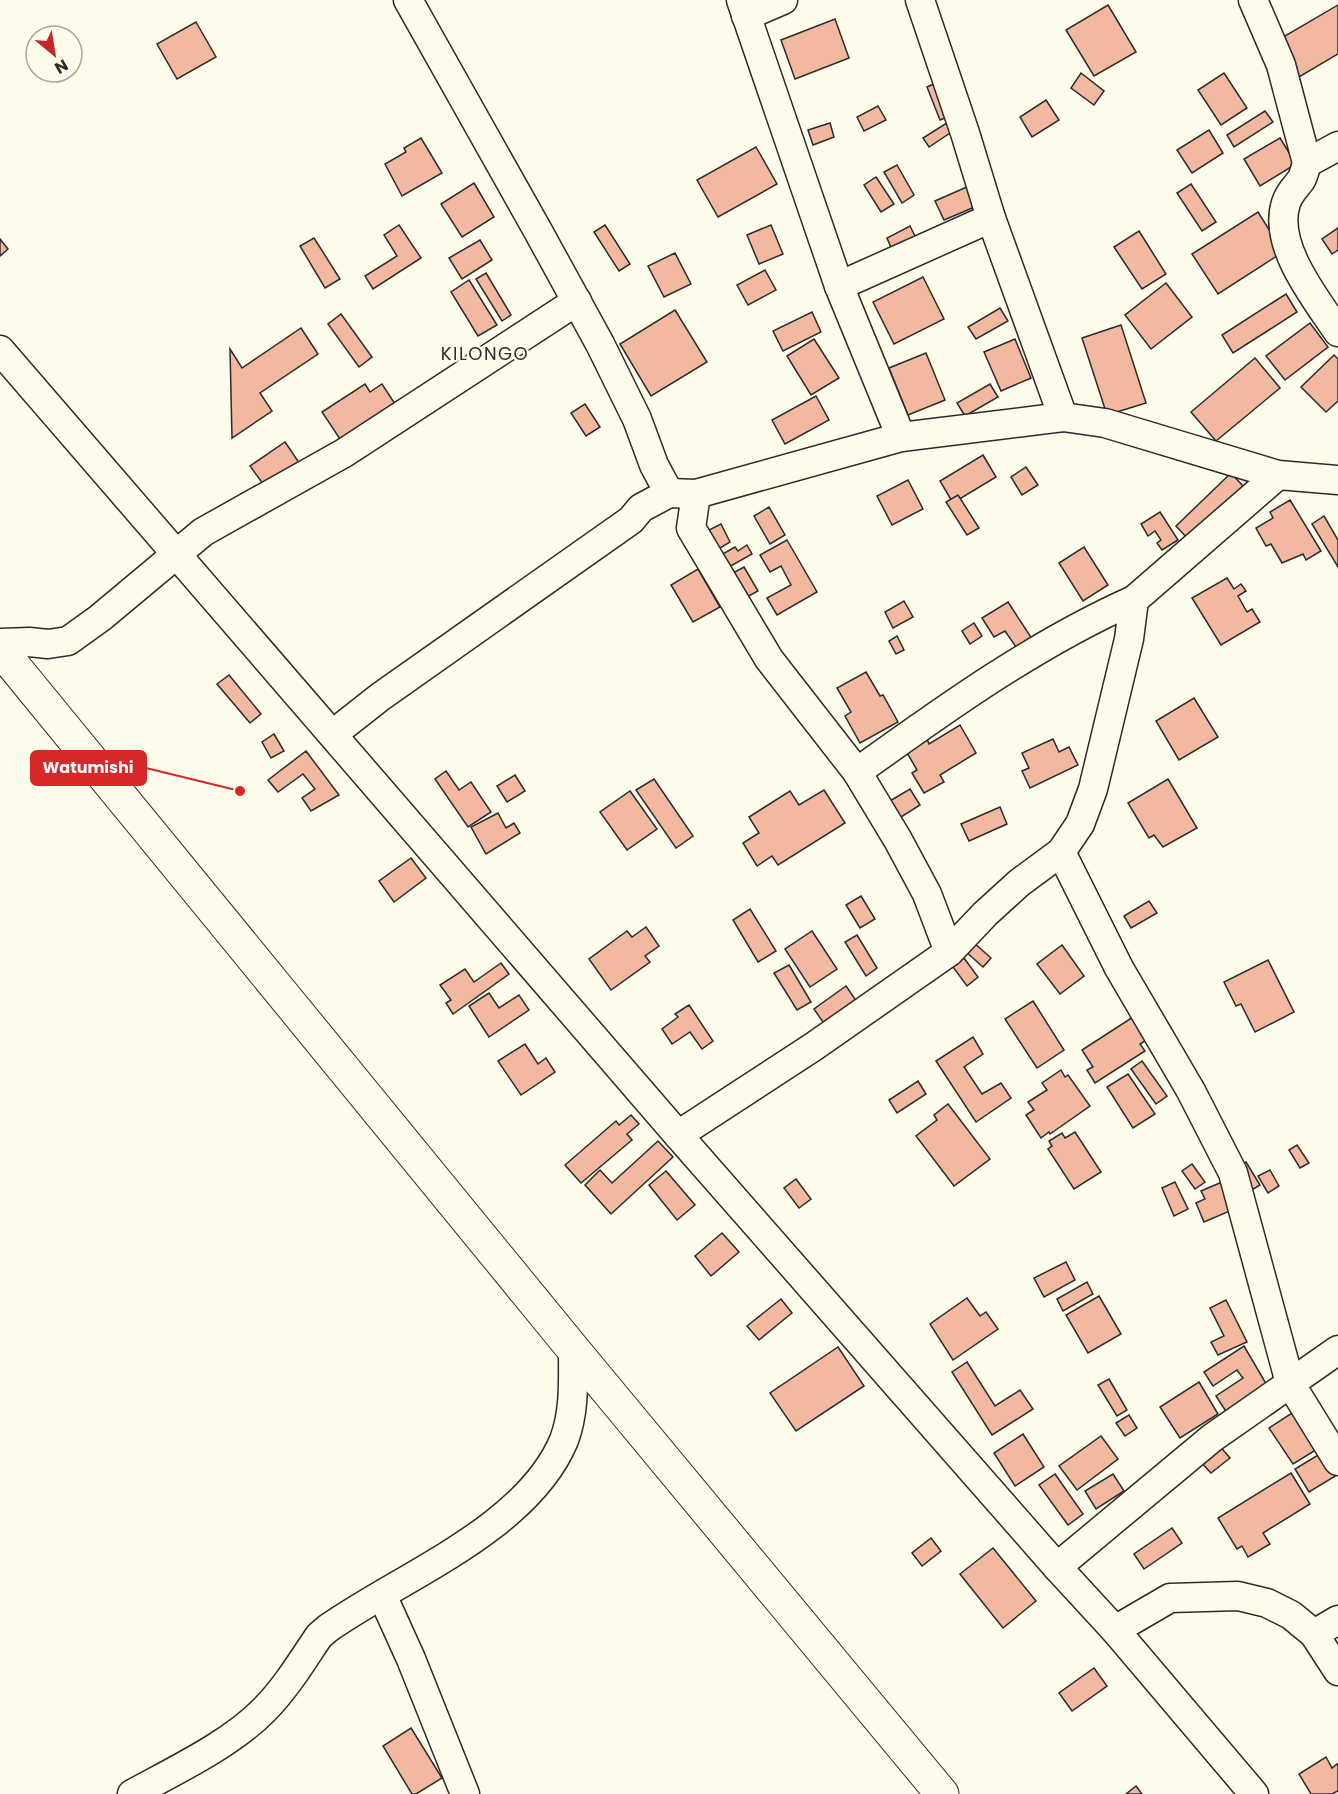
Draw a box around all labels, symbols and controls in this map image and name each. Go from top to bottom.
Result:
north arrow [24,24,84,84]
text: N [50,54,72,80]
district label: KILONGO [441,341,529,366]
callout: Watumishi [31,751,146,785]
text: Watumishi [42,756,134,779]

